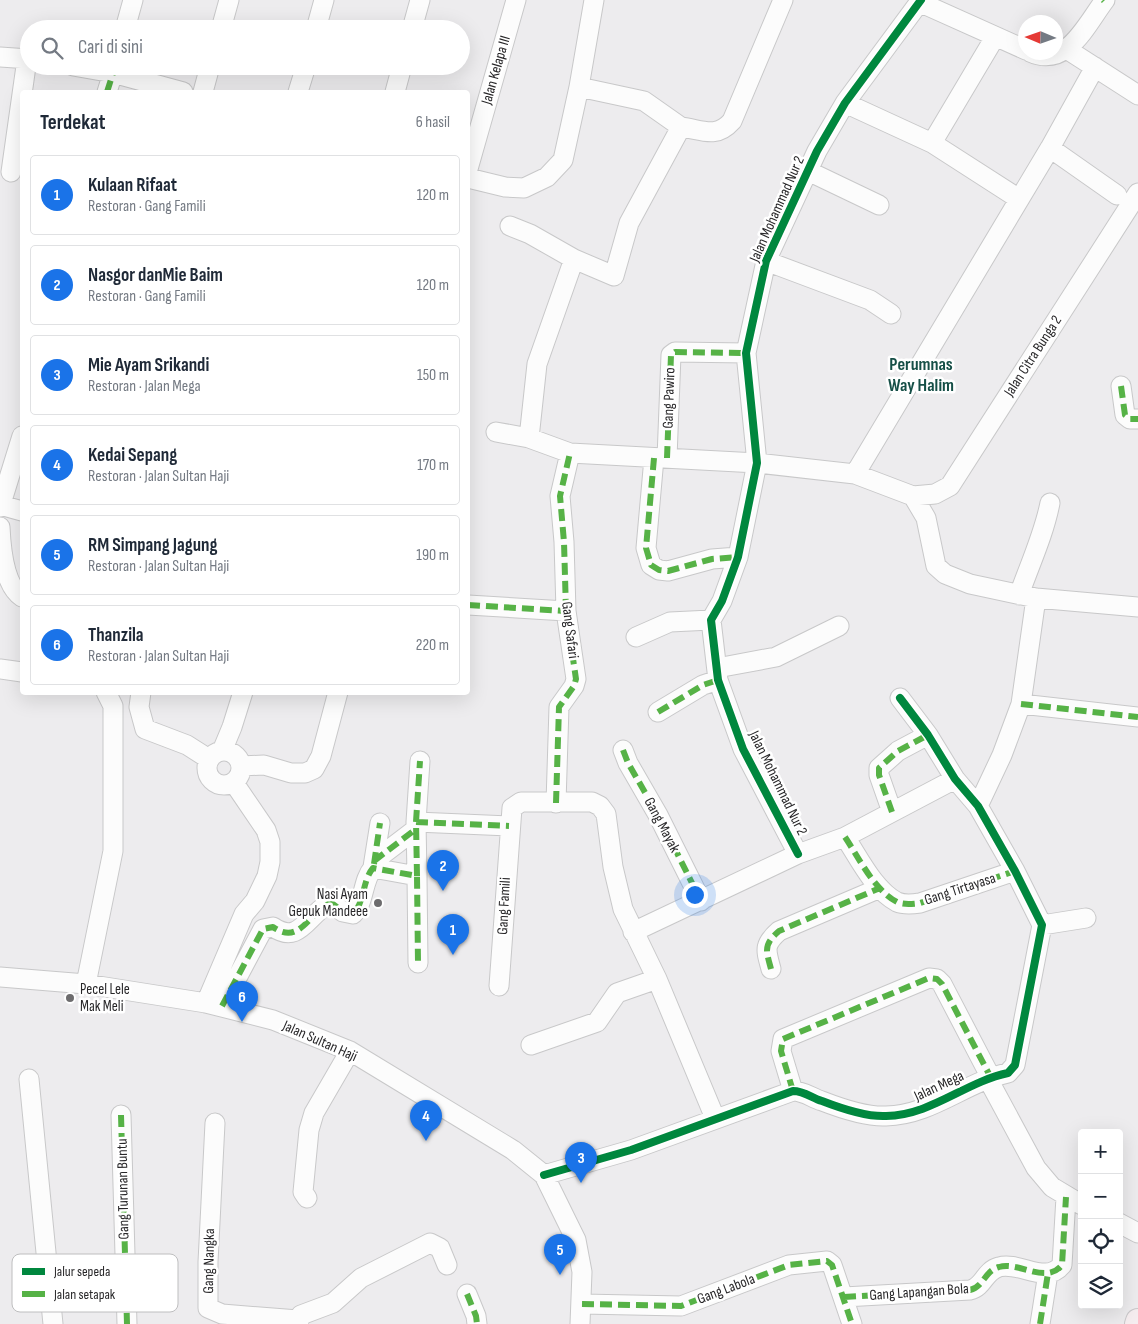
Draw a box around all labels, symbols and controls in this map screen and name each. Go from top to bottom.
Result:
north arrow [1018,15,1063,60]
search box [20,20,470,75]
street label: Jalan Kelapa III [477,33,515,108]
icon: search [38,34,66,62]
text: Cari di sini [78,36,143,59]
text: Terdekat [40,110,106,135]
text: 6 hasil [416,113,450,132]
street label: Jalan Mohammad Nur 2 [745,153,809,266]
text: Kulaan Rifaat [88,174,177,197]
text: 1 [54,186,60,205]
text: 120 m [417,186,449,205]
text: Restoran · Gang Famili [88,197,206,216]
text: Nasgor danMie Baim [88,264,223,287]
text: 2 [53,276,61,295]
text: 120 m [417,276,449,295]
text: Restoran · Gang Famili [88,287,206,306]
street label: Jalan Citra Bunga 2 [999,312,1066,401]
text: Mie Ayam Srikandi [88,354,209,377]
district label: Perumnas Way Halim [888,354,954,396]
text: 3 [53,366,61,385]
text: 150 m [417,366,449,385]
street label: Gang Pawiro [658,367,680,429]
text: Restoran · Jalan Mega [88,377,201,396]
text: Kedai Sepang [88,444,177,467]
text: 4 [53,456,61,475]
text: 170 m [417,456,449,475]
text: Restoran · Jalan Sultan Haji [88,467,229,486]
text: RM Simpang Jagung [88,534,218,557]
text: 5 [53,546,61,565]
text: 190 m [416,546,449,565]
text: Restoran · Jalan Sultan Haji [88,557,229,576]
street label: Gang Safari [557,600,583,660]
text: Thanzila [88,624,144,647]
text: 6 [53,636,61,655]
text: 220 m [416,636,449,655]
text: Restoran · Jalan Sultan Haji [88,647,229,666]
street label: Jalan Mohammad Nur 2 [744,727,812,838]
street label: Gang Mayak [640,794,685,856]
pin: 2 [427,850,459,891]
street label: Gang Tirtayasa [922,868,998,909]
street label: Gang Famili [493,877,515,935]
your location [682,882,708,908]
place label: Nasi Ayam Gepuk Mandeee [288,885,368,921]
marker: Nasi Ayam Gepuk Mandeee [372,897,384,909]
pin: 1 [437,914,469,955]
place label: Pecel Lele Mak Meli [80,980,130,1016]
pin: 6 [226,981,258,1022]
marker: Pecel Lele Mak Meli [64,992,76,1004]
street label: Jalan Sultan Haji [279,1016,360,1066]
street label: Jalan Mega [910,1066,967,1106]
pin: 4 [410,1100,442,1141]
map controls [1078,1129,1123,1309]
button: + [1078,1129,1123,1174]
street label: Gang Turunan Buntu [113,1138,133,1240]
pin: 3 [565,1142,597,1183]
button: − [1078,1174,1123,1219]
button: locate [1078,1219,1123,1264]
street label: Gang Nangka [199,1228,219,1294]
pin: 5 [544,1234,576,1275]
legend [12,1254,178,1312]
text: Jalur sepeda [53,1263,110,1280]
button: layers [1078,1264,1123,1309]
street label: Gang Labola [694,1269,758,1309]
street label: Gang Lapangan Bola [869,1279,970,1305]
text: Jalan setapak [53,1286,116,1303]

